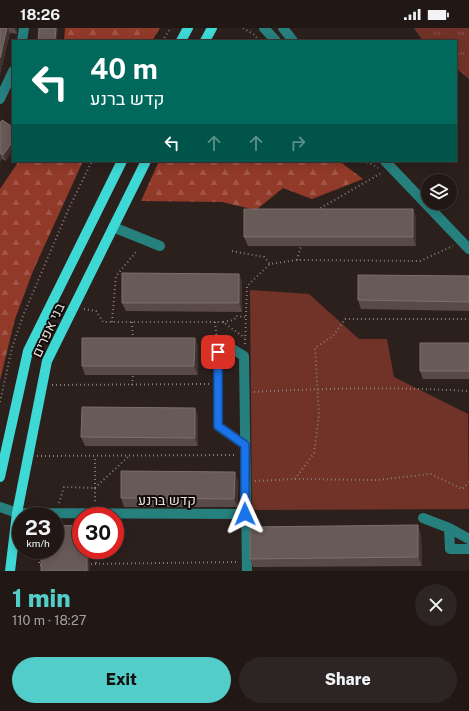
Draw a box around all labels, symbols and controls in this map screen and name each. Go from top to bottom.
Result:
text: 18:26 [20,6,60,23]
text: 40 m [90,52,158,85]
icon: left [24,56,76,108]
text: קדש ברנע [90,88,164,109]
icon: left [161,132,183,154]
icon: ahead [203,132,225,154]
icon: ahead [245,132,267,154]
icon: right [287,132,309,154]
map controls [421,174,457,210]
button: layers [421,174,457,210]
street label: בני אפרים [29,300,68,360]
pin [201,335,235,369]
icon: arrive [207,341,229,363]
street label: קדש ברנע [138,492,196,508]
position arrow [224,493,266,535]
speed limit sign: 30 [72,507,124,559]
text: 23 [25,516,51,540]
text: km/h [26,537,50,549]
text: 1 min [12,584,71,612]
button: close [415,584,457,626]
text: 110 m · 18:27 [12,613,87,628]
button: Exit [12,657,231,703]
button: Share [239,657,457,703]

